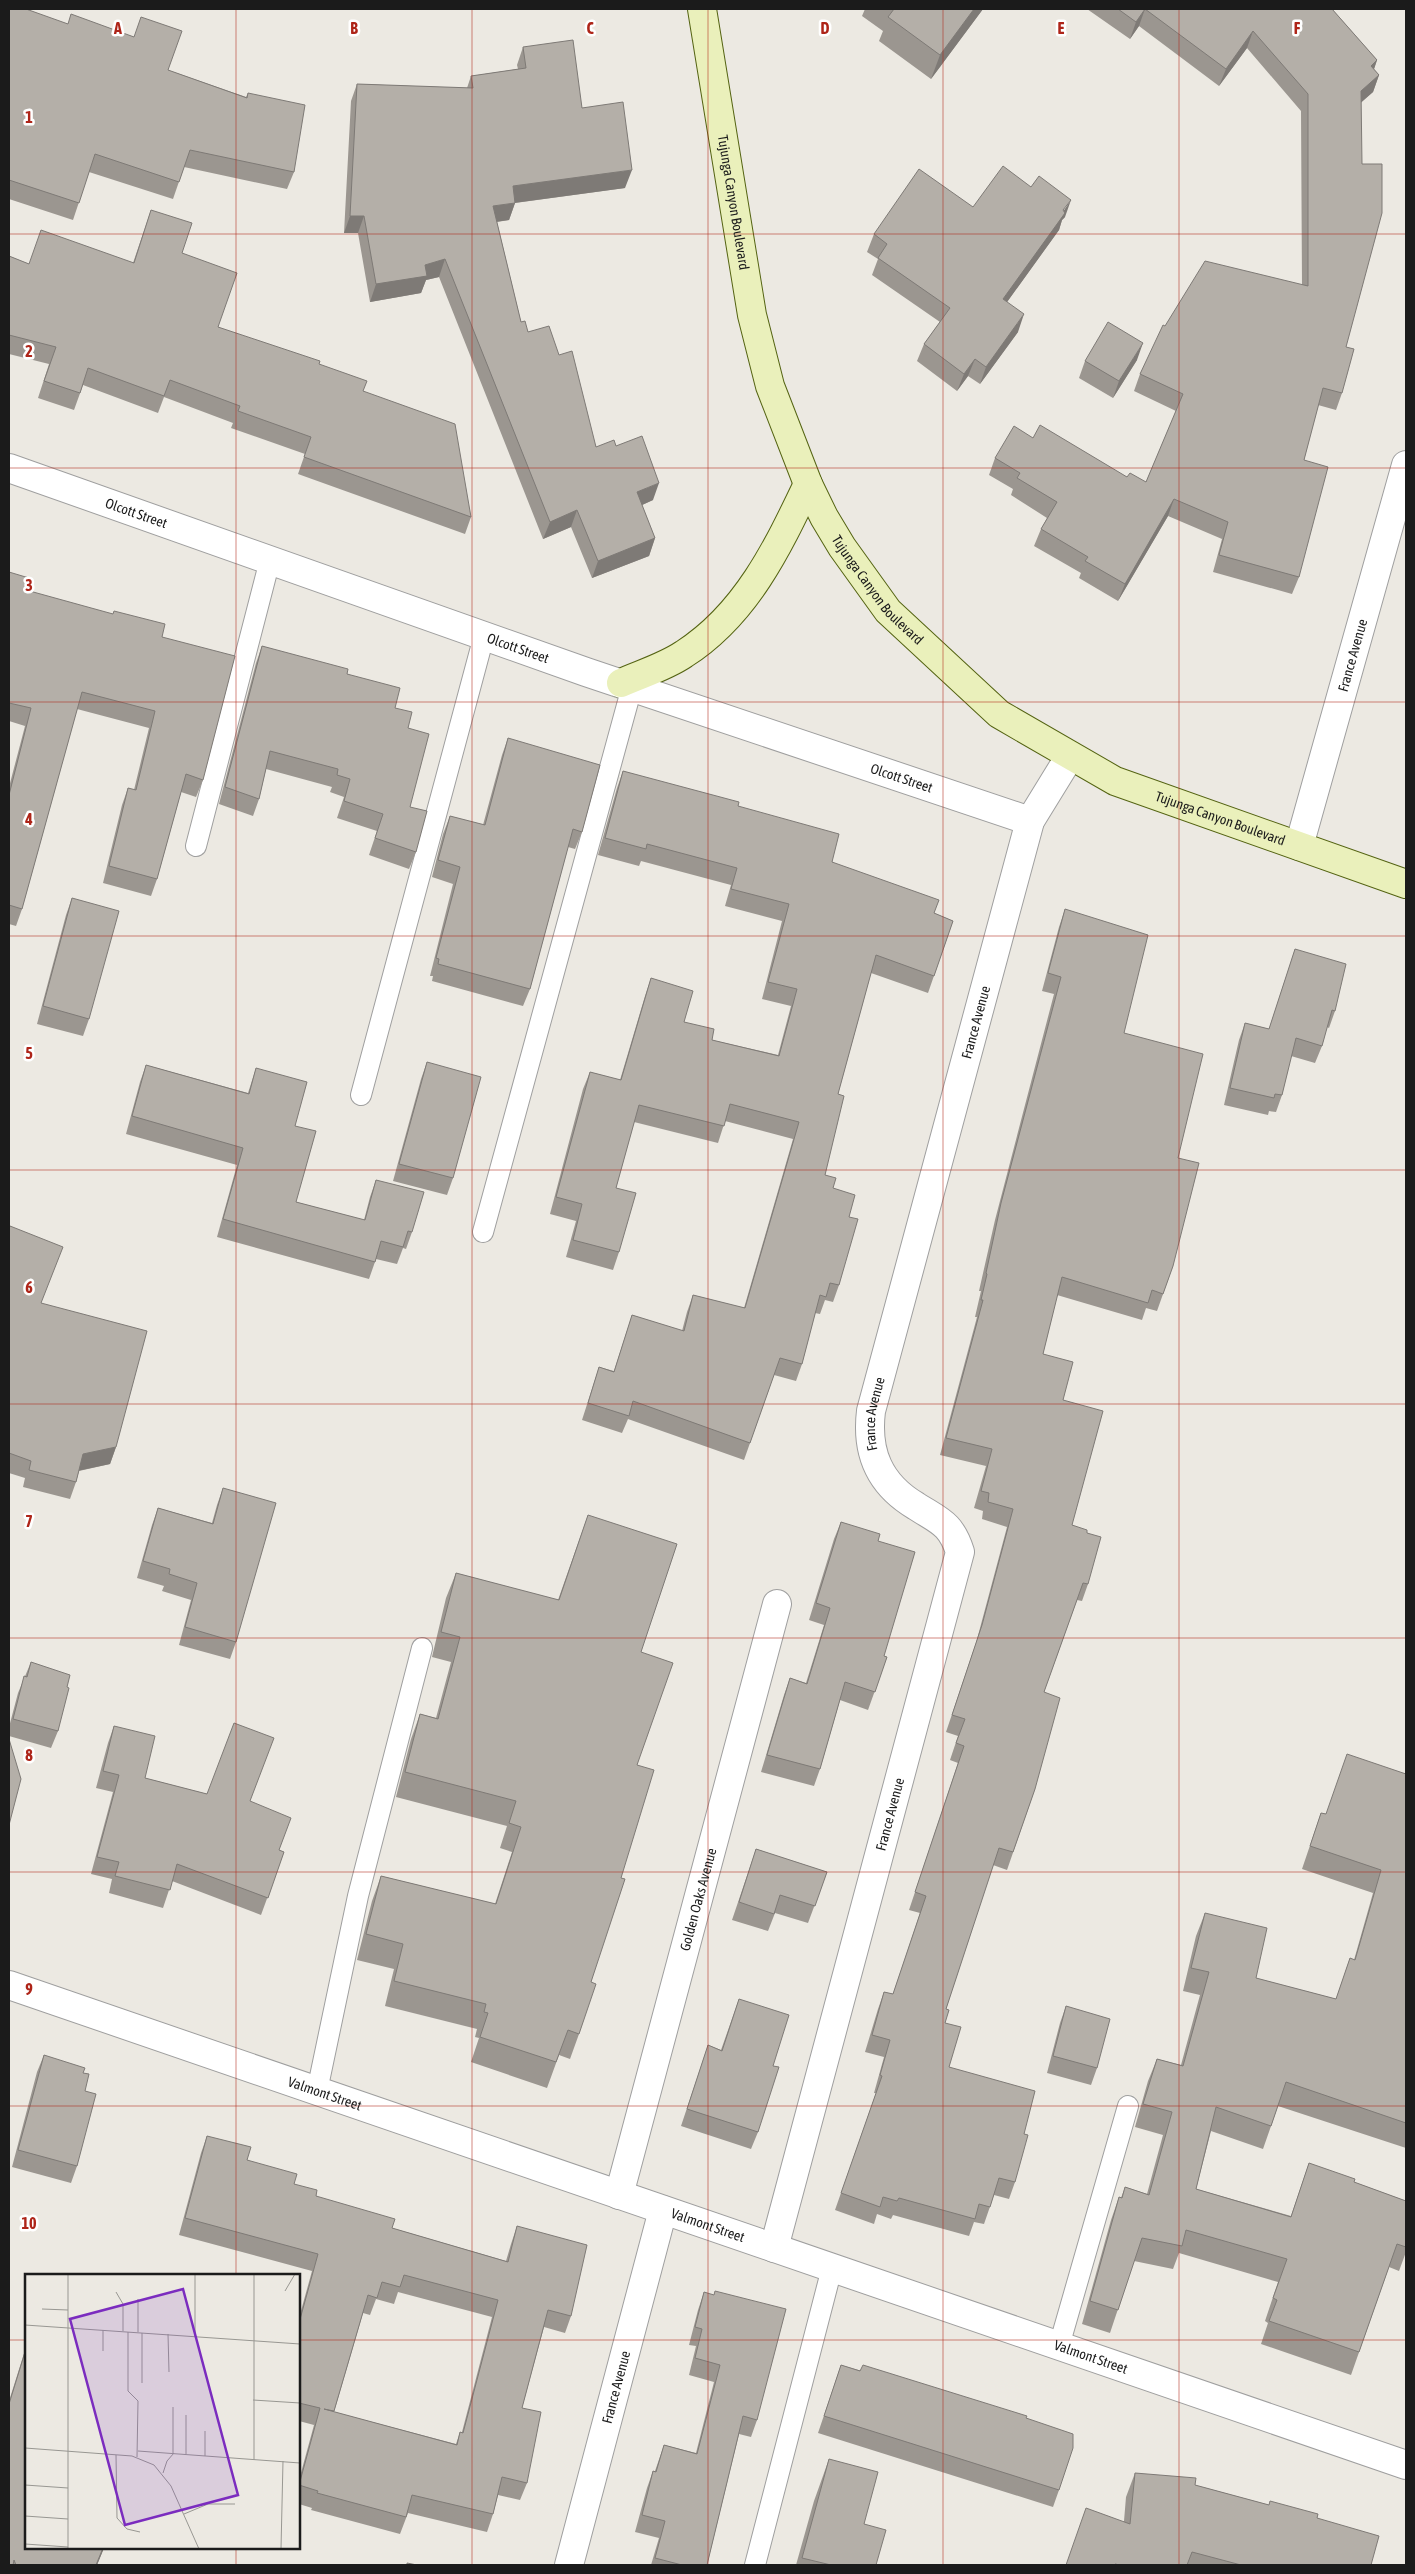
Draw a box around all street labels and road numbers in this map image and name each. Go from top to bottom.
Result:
street label: Tujunga Canyon Boulevard [715,134,753,271]
street label: Olcott Street [103,495,169,531]
street label: Tujunga Canyon Boulevard [829,532,927,648]
street label: France Avenue [1335,617,1370,694]
street label: Olcott Street [485,630,551,666]
street label: Olcott Street [869,760,935,796]
street label: Tujunga Canyon Boulevard [1153,788,1287,849]
street label: France Avenue [958,984,993,1060]
street label: France Avenue [862,1375,888,1452]
street label: France Avenue [873,1776,907,1852]
street label: Golden Oaks Avenue [677,1846,719,1953]
street label: Valmont Street [286,2073,364,2114]
street label: Valmont Street [669,2205,747,2245]
street label: Valmont Street [1052,2337,1130,2377]
street label: France Avenue [599,2349,633,2425]

